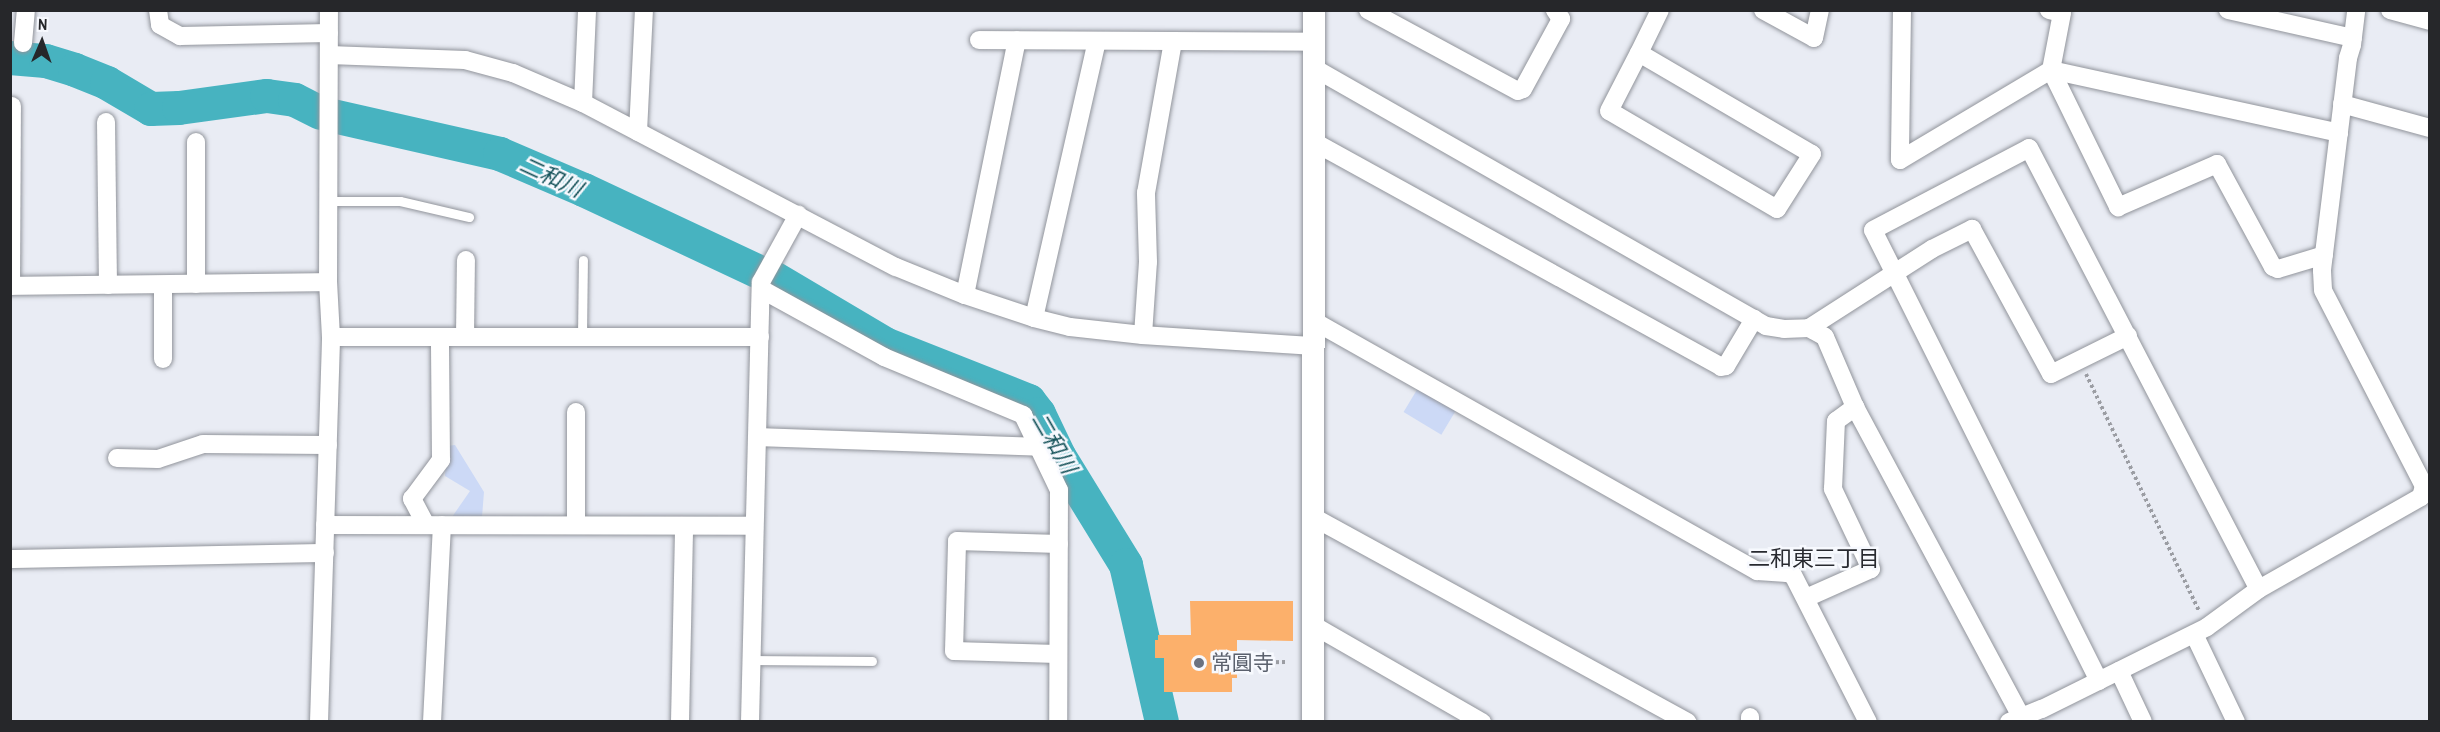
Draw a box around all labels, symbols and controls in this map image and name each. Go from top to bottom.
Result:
north arrow [12,12,72,72]
text: N [37,13,48,35]
water label: 二和川 [516,151,586,203]
water label: 二和川 [1026,408,1082,478]
district label: 二和東三丁目 [1748,546,1880,572]
place label: 常圓寺 [1211,650,1274,676]
marker: 常圓寺 [1192,656,1206,670]

